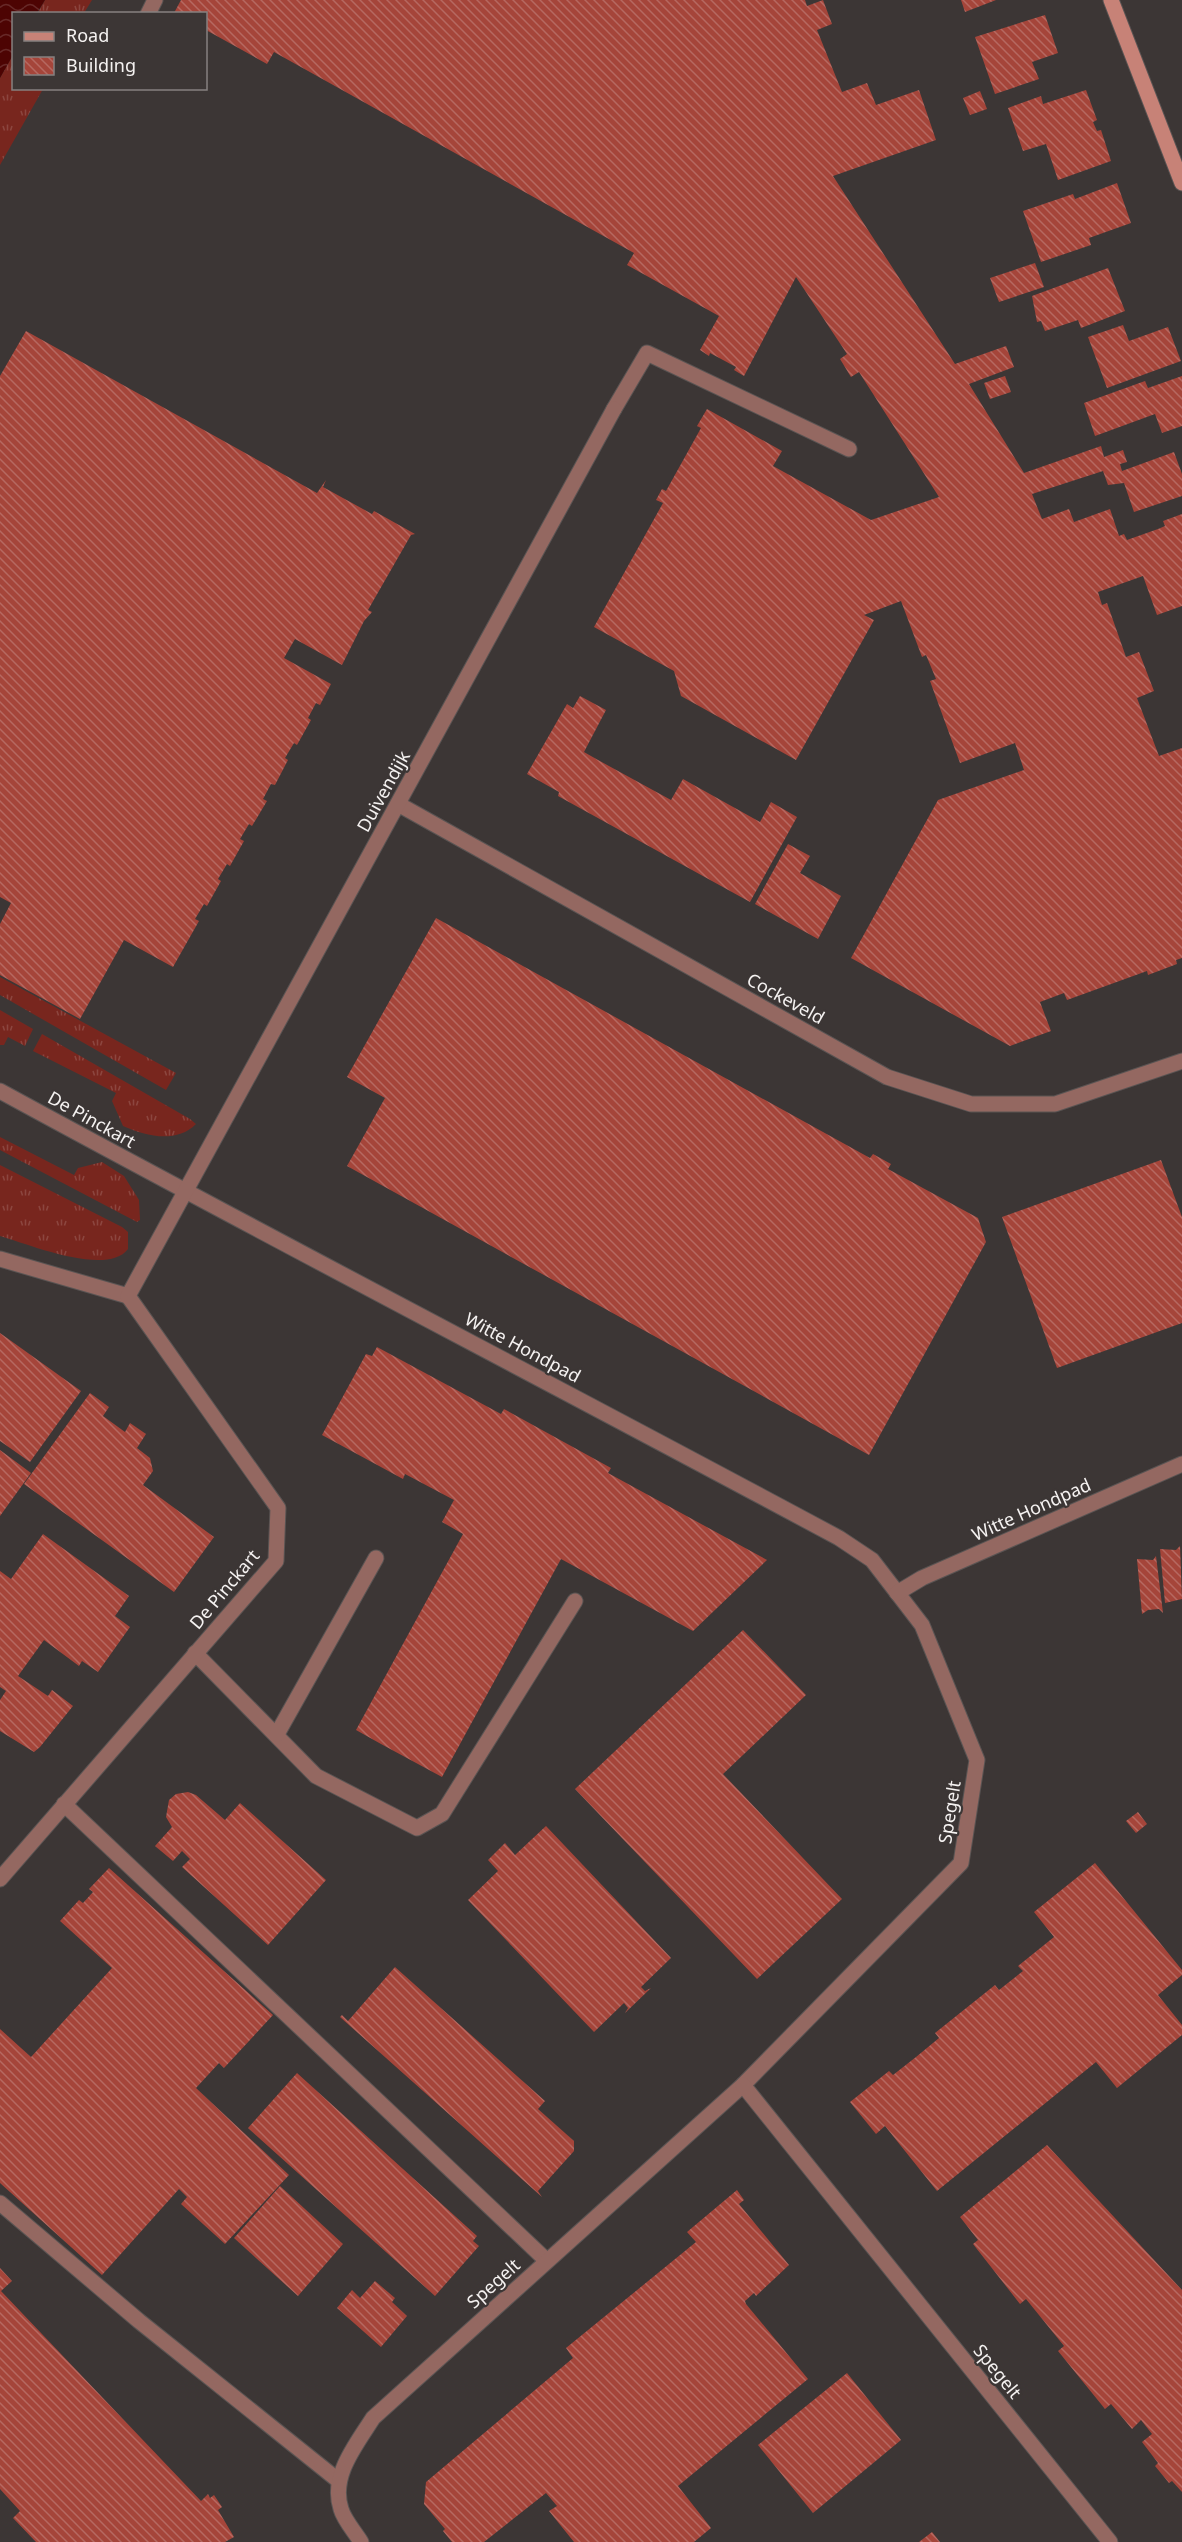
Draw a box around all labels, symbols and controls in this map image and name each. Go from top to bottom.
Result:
legend [12,12,207,90]
text: Road [66,23,109,47]
text: Building [66,53,136,77]
street label: Duivendijk [351,746,415,836]
street label: Cockeveld [743,967,829,1029]
street label: De Pinckart [44,1085,141,1153]
street label: Witte Hondpad [461,1306,585,1388]
street label: Witte Hondpad [968,1472,1094,1546]
street label: De Pinckart [184,1544,265,1634]
street label: Spegelt [932,1778,966,1845]
street label: Spegelt [461,2253,525,2313]
street label: Spegelt [969,2339,1028,2404]

